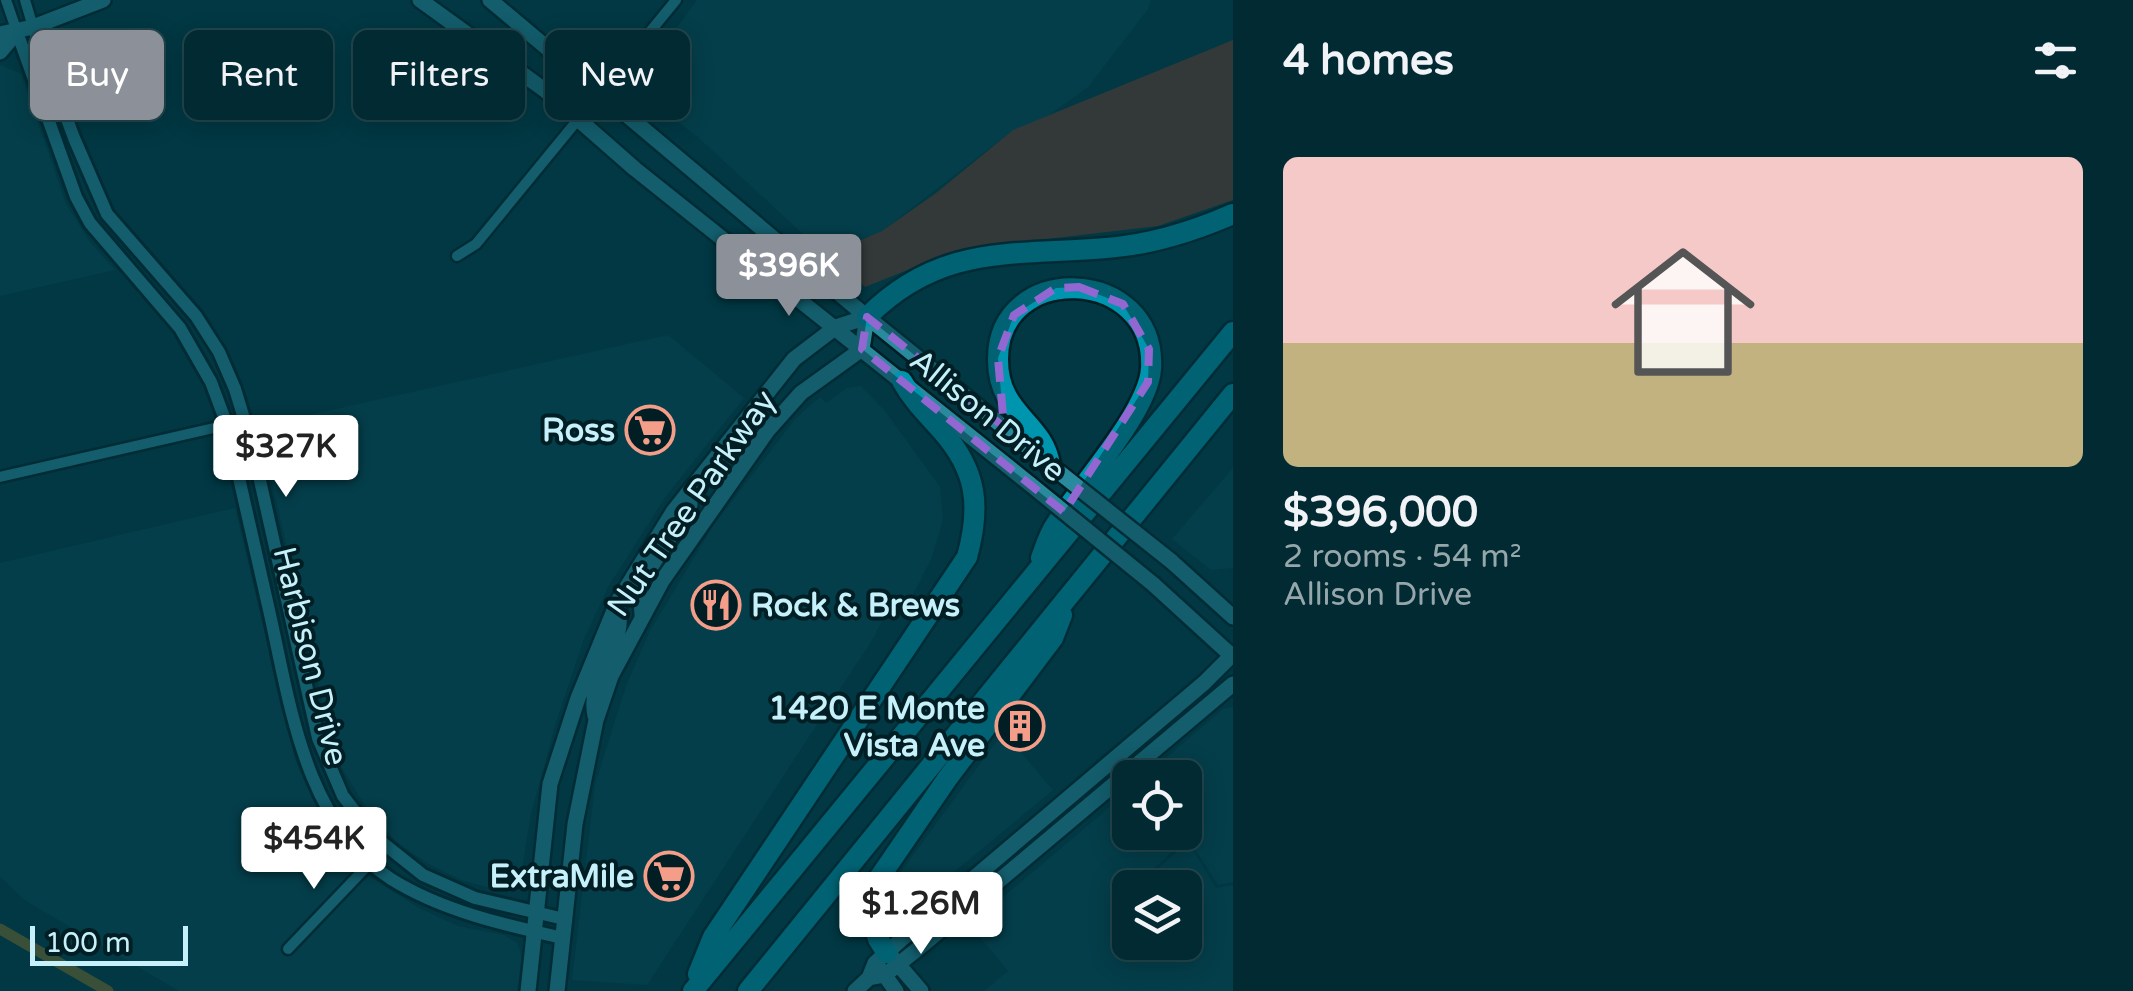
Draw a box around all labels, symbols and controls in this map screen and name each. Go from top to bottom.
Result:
chip: Buy [30,30,164,120]
chip: Rent [184,30,333,120]
chip: Filters [353,30,525,120]
chip: New [545,30,690,120]
icon: filters [2028,33,2083,88]
text: 4 homes [1283,35,1454,86]
icon: home [1593,222,1773,402]
pin: $396K [719,234,859,319]
text: $396K [738,247,840,285]
street label: Allison Drive [902,342,1073,490]
street label: Nut Tree Parkway [600,383,784,624]
supermarket icon: Ross [624,404,676,456]
place label: Ross [542,412,615,450]
pin: $327K [216,415,356,500]
text: $327K [235,428,337,466]
text: $396,000 [1283,487,1478,538]
text: 2 rooms · 54 m² [1283,538,1522,576]
street label: Harbison Drive [264,543,356,770]
text: Allison Drive [1283,576,1472,614]
restaurant icon: Rock & Brews [690,579,742,631]
place label: Rock & Brews [751,587,960,625]
place label: 1420 E Monte Vista Ave [768,690,985,765]
building icon: 1420 E Monte Vista Ave [994,700,1046,752]
map controls [1112,760,1202,960]
button: locate [1112,760,1202,850]
pin: $454K [244,807,384,892]
text: $454K [263,820,365,858]
supermarket icon: ExtraMile [643,850,695,902]
place label: ExtraMile [490,858,634,896]
button: layers [1112,870,1202,960]
pin: $1.26M [840,872,1002,957]
text: $1.26M [861,885,981,923]
scale bar [30,921,188,966]
text: 100 m [45,926,131,960]

